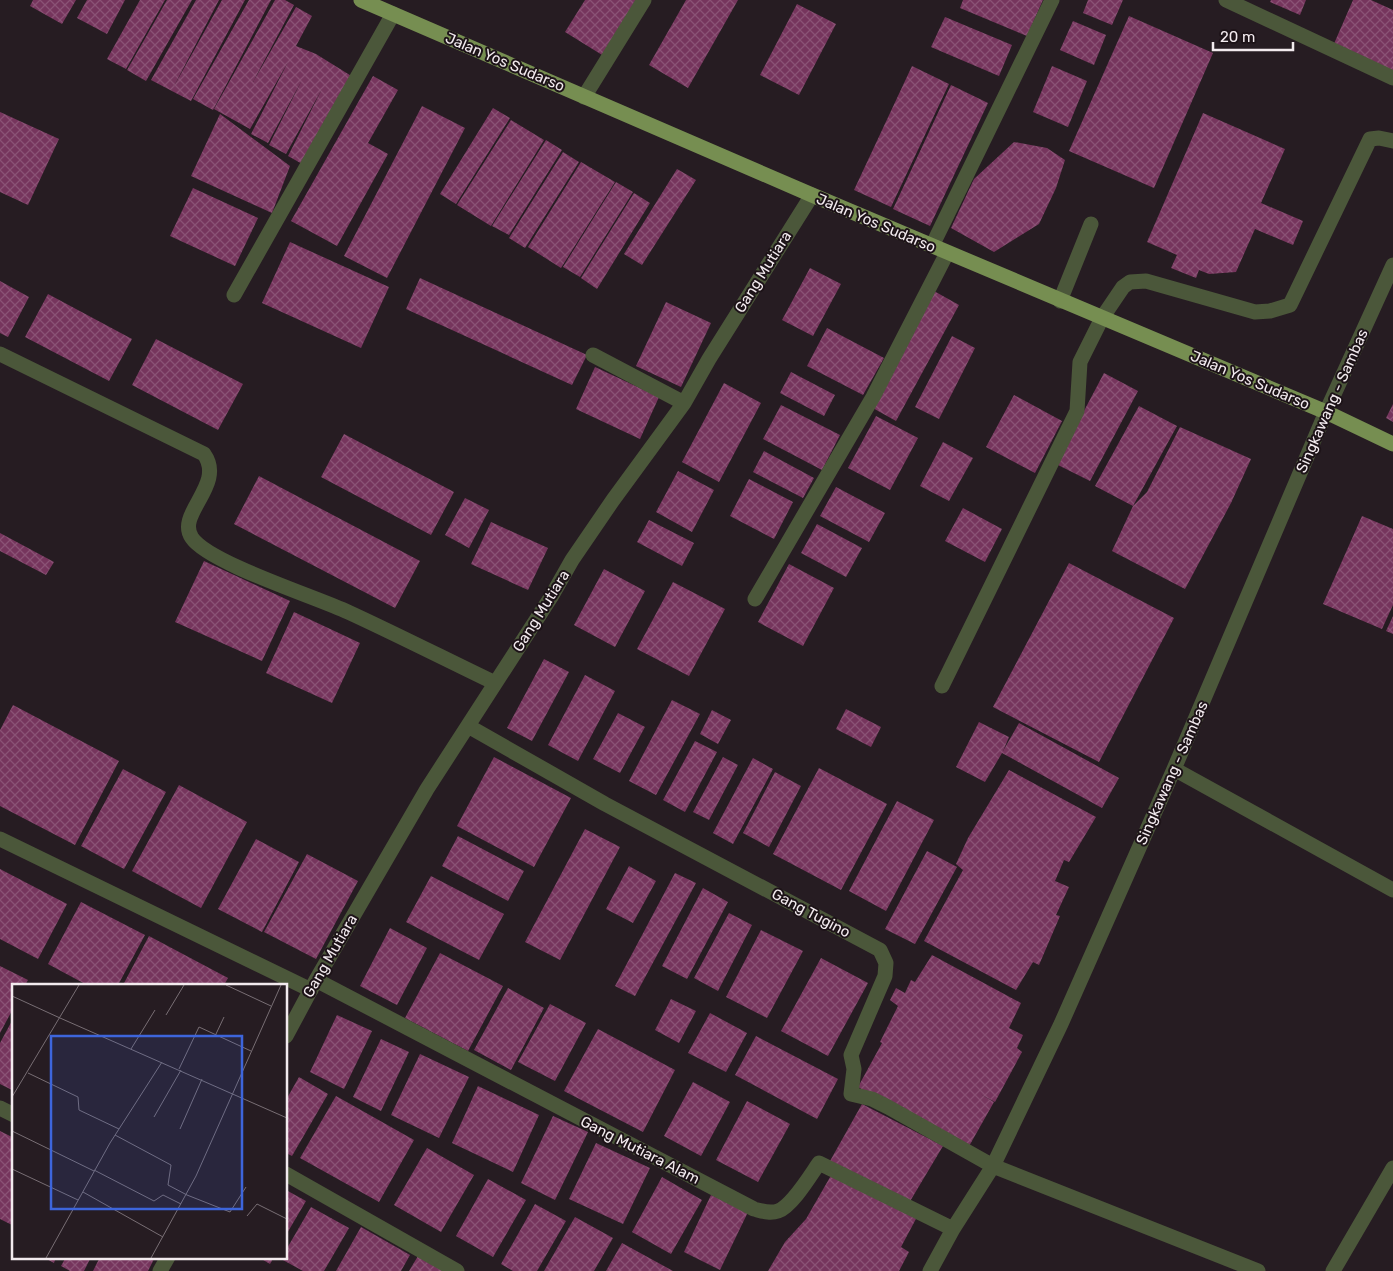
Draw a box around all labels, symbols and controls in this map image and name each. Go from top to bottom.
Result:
scale bar [1213,20,1293,52]
text: 20 m [1220,28,1255,46]
street label: Jalan Yos Sudarso [443,29,567,95]
street label: Jalan Yos Sudarso [814,190,938,256]
street label: Gang Mutiara [731,228,795,316]
street label: Singkawang - Sambas [1292,326,1372,476]
street label: Jalan Yos Sudarso [1188,347,1312,413]
street label: Gang Mutiara [509,567,573,655]
street label: Singkawang - Sambas [1132,698,1212,848]
street label: Gang Tugino [769,885,853,941]
street label: Gang Mutiara [299,911,361,1001]
inset map [12,984,288,1258]
street label: Gang Mutiara Alam [577,1112,703,1188]

